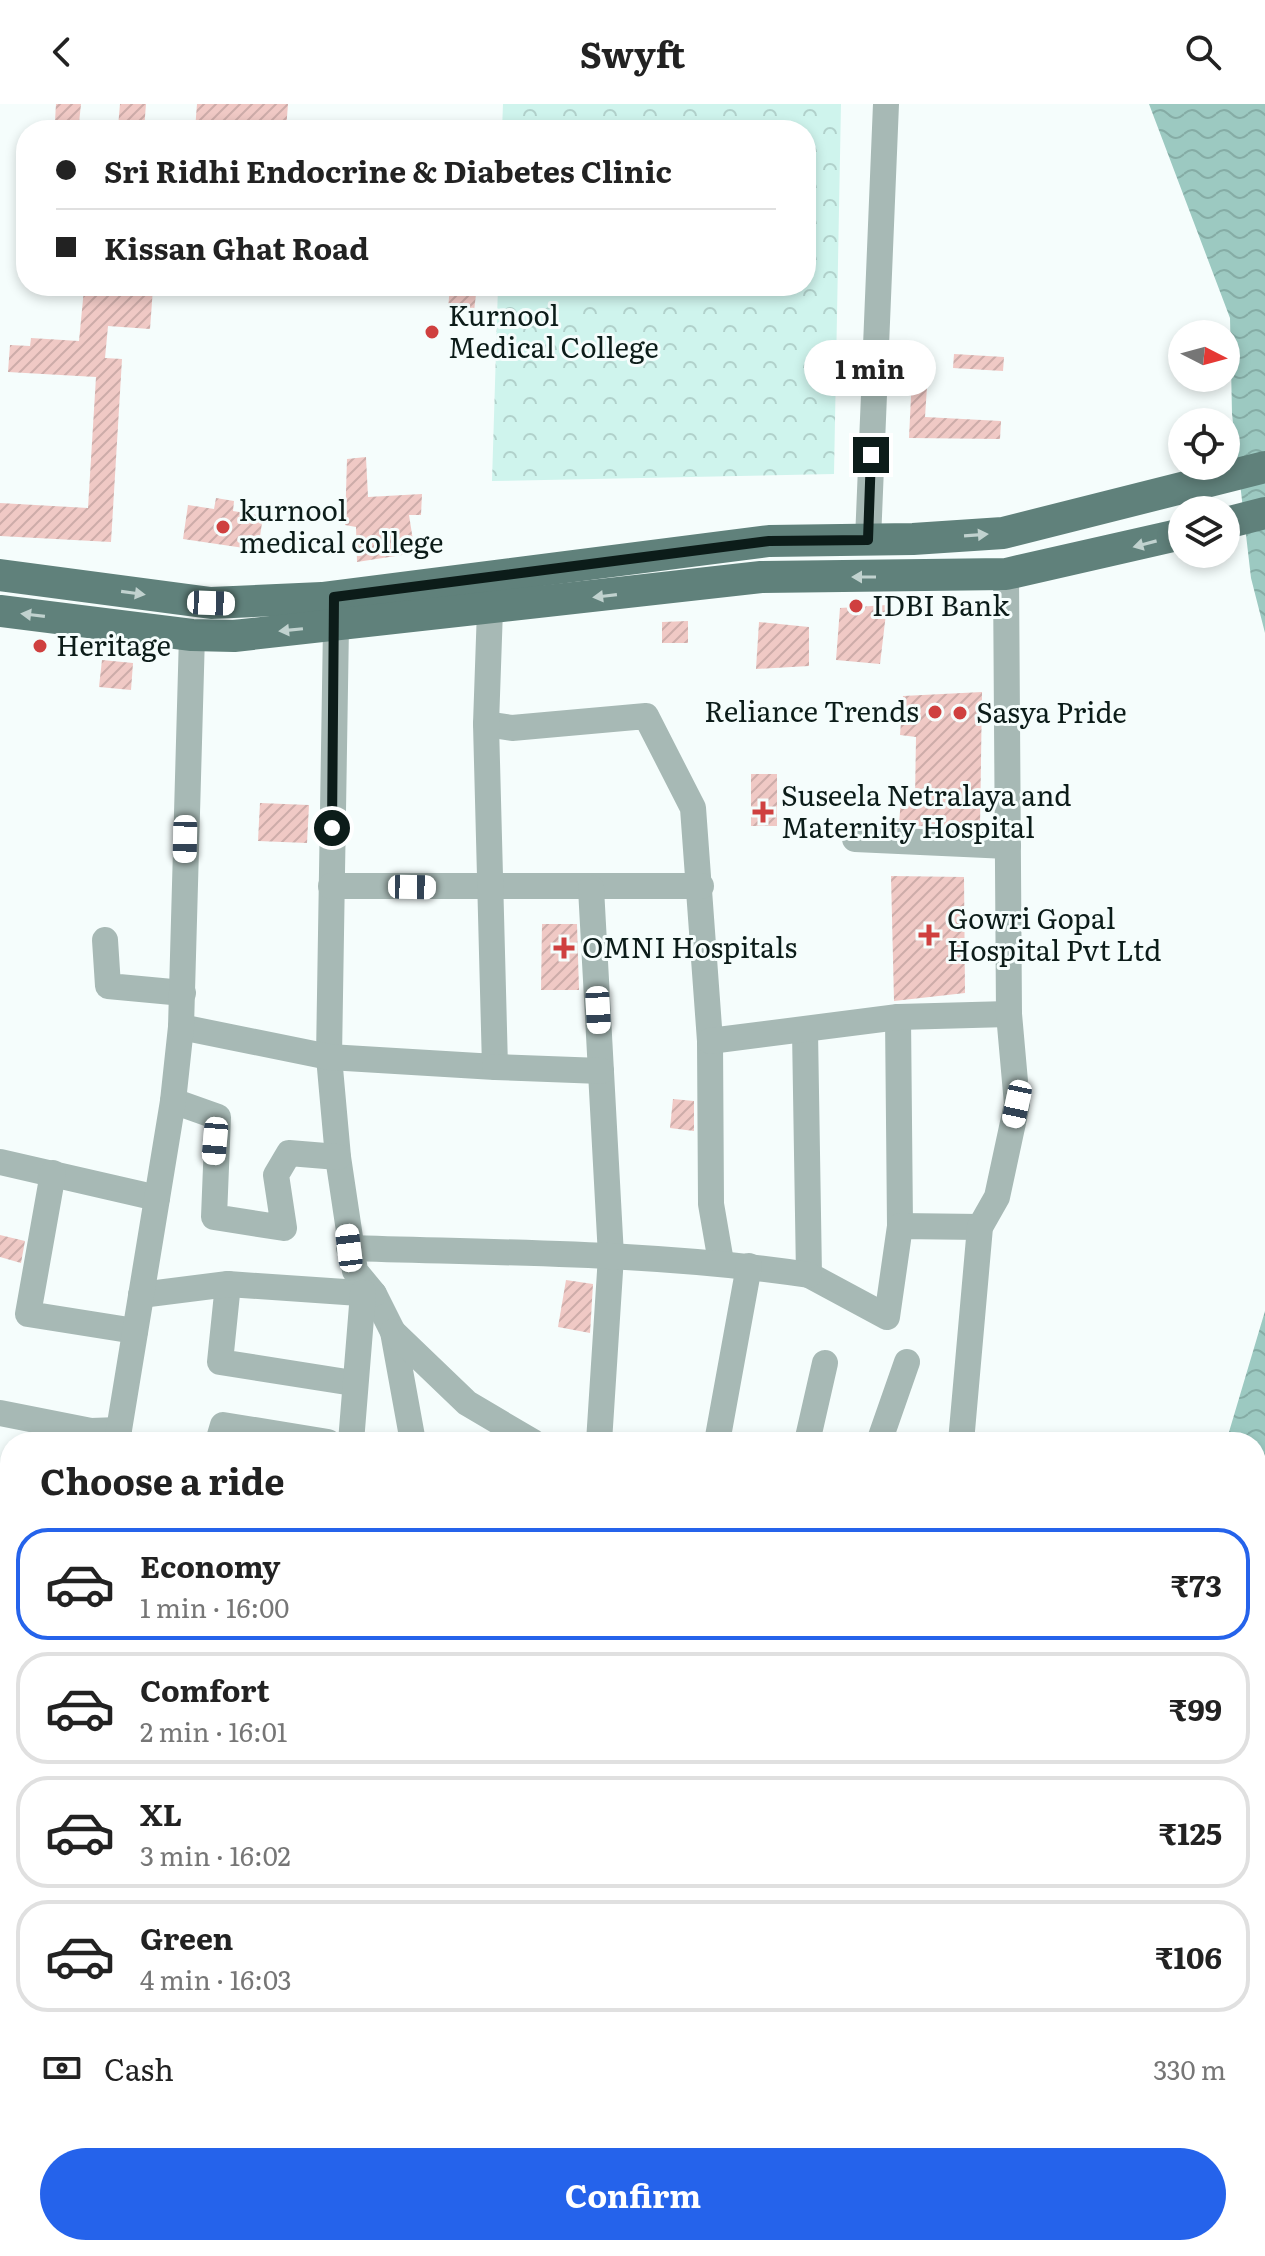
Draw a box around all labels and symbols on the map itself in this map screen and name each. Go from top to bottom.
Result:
place label: Kurnool Medical College [448,293,659,367]
north arrow [1168,320,1240,392]
marker: Kurnool Medical College [423,323,441,341]
callout: 1 min [805,339,937,395]
route end [853,437,889,473]
place label: kurnool medical college [239,488,443,562]
marker: kurnool medical college [214,518,232,536]
one-way arrow [964,528,989,541]
one-way arrow [1133,538,1158,550]
one-way arrow [851,571,876,583]
place label: IDBI Bank [872,583,1010,625]
one-way arrow [121,587,146,600]
one-way arrow [593,589,618,602]
car [187,590,235,616]
marker: IDBI Bank [847,597,865,615]
one-way arrow [20,609,45,622]
place label: Heritage [56,623,171,665]
one-way arrow [278,624,303,637]
marker: Heritage [31,637,49,655]
place label: Reliance Trends [704,689,919,731]
place label: Sasya Pride [976,690,1127,732]
marker: Reliance Trends [926,703,944,721]
marker: Sasya Pride [951,704,969,722]
place label: Suseela Netralaya and Maternity Hospital [781,773,1071,847]
marker: Suseela Netralaya and Maternity Hospital [752,801,774,823]
route start [314,810,350,846]
car [173,815,197,863]
car [388,875,436,899]
place label: Gowri Gopal Hospital Pvt Ltd [947,896,1161,970]
marker: Gowri Gopal Hospital Pvt Ltd [918,924,940,946]
place label: OMNI Hospitals [582,925,797,967]
marker: OMNI Hospitals [553,937,575,959]
car [585,985,611,1035]
car [1000,1078,1034,1130]
car [201,1116,229,1166]
car [334,1223,364,1273]

